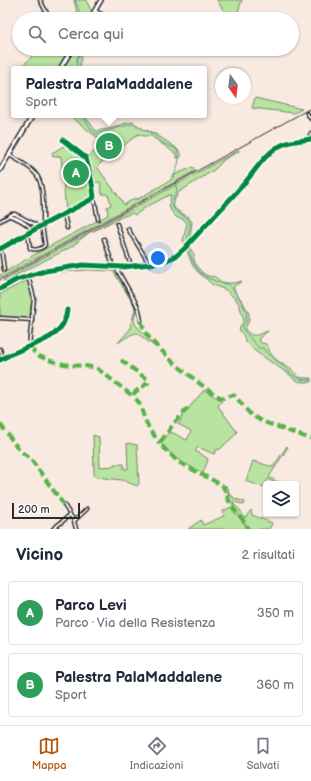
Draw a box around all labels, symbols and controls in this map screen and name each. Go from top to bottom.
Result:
search box [12,12,299,56]
icon: search [26,23,48,45]
text: Cerca qui [58,25,124,44]
popup [11,66,207,118]
north arrow [215,68,251,104]
text: Palestra PalaMaddalene [25,75,193,94]
text: Sport [25,94,57,110]
pin: B [96,131,122,161]
pin: A [63,158,89,188]
your location [148,248,168,268]
map controls [263,481,299,517]
button: layers [263,481,299,517]
scale bar [12,501,80,520]
text: 200 m [18,503,50,516]
text: Vicino [16,545,63,565]
text: 2 risultati [242,547,295,563]
text: Parco Levi [55,596,127,615]
text: A [26,605,34,621]
text: 350 m [257,605,294,621]
text: Parco · Via della Resistenza [55,615,215,631]
text: Palestra PalaMaddalene [55,668,222,687]
text: B [25,677,35,693]
text: 360 m [256,677,294,693]
text: Sport [55,687,87,703]
tab: Mappa [32,735,66,772]
tab: Indicazioni [130,735,183,772]
tab: Salvati [247,735,279,772]

